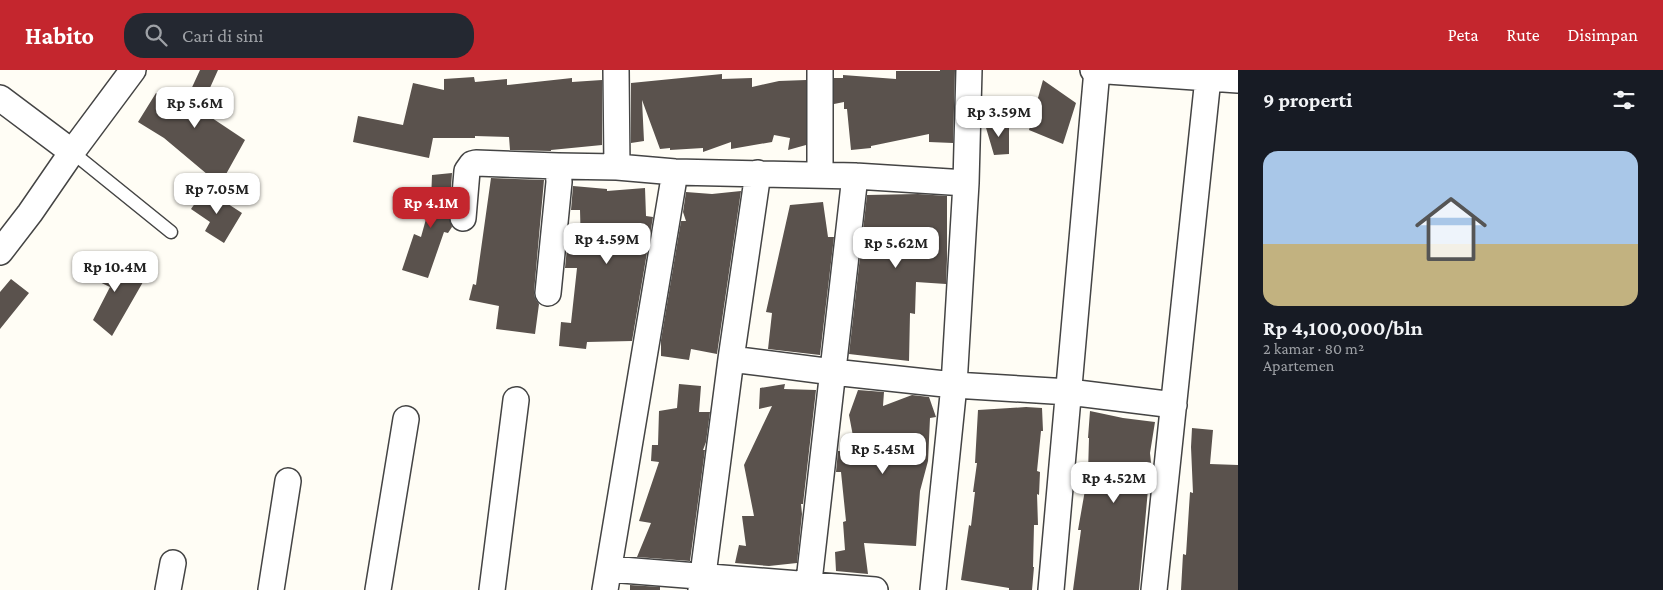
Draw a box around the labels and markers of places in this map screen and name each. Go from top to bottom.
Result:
pin: Rp 5.6M [149,87,241,129]
pin: Rp 3.59M [947,96,1051,138]
pin: Rp 7.05M [165,172,269,215]
pin: Rp 4.1M [385,186,477,229]
pin: Rp 4.59M [555,222,659,265]
pin: Rp 5.62M [844,226,948,269]
pin: Rp 10.4M [63,250,167,293]
pin: Rp 5.45M [831,432,935,475]
pin: Rp 4.52M [1062,462,1166,504]

